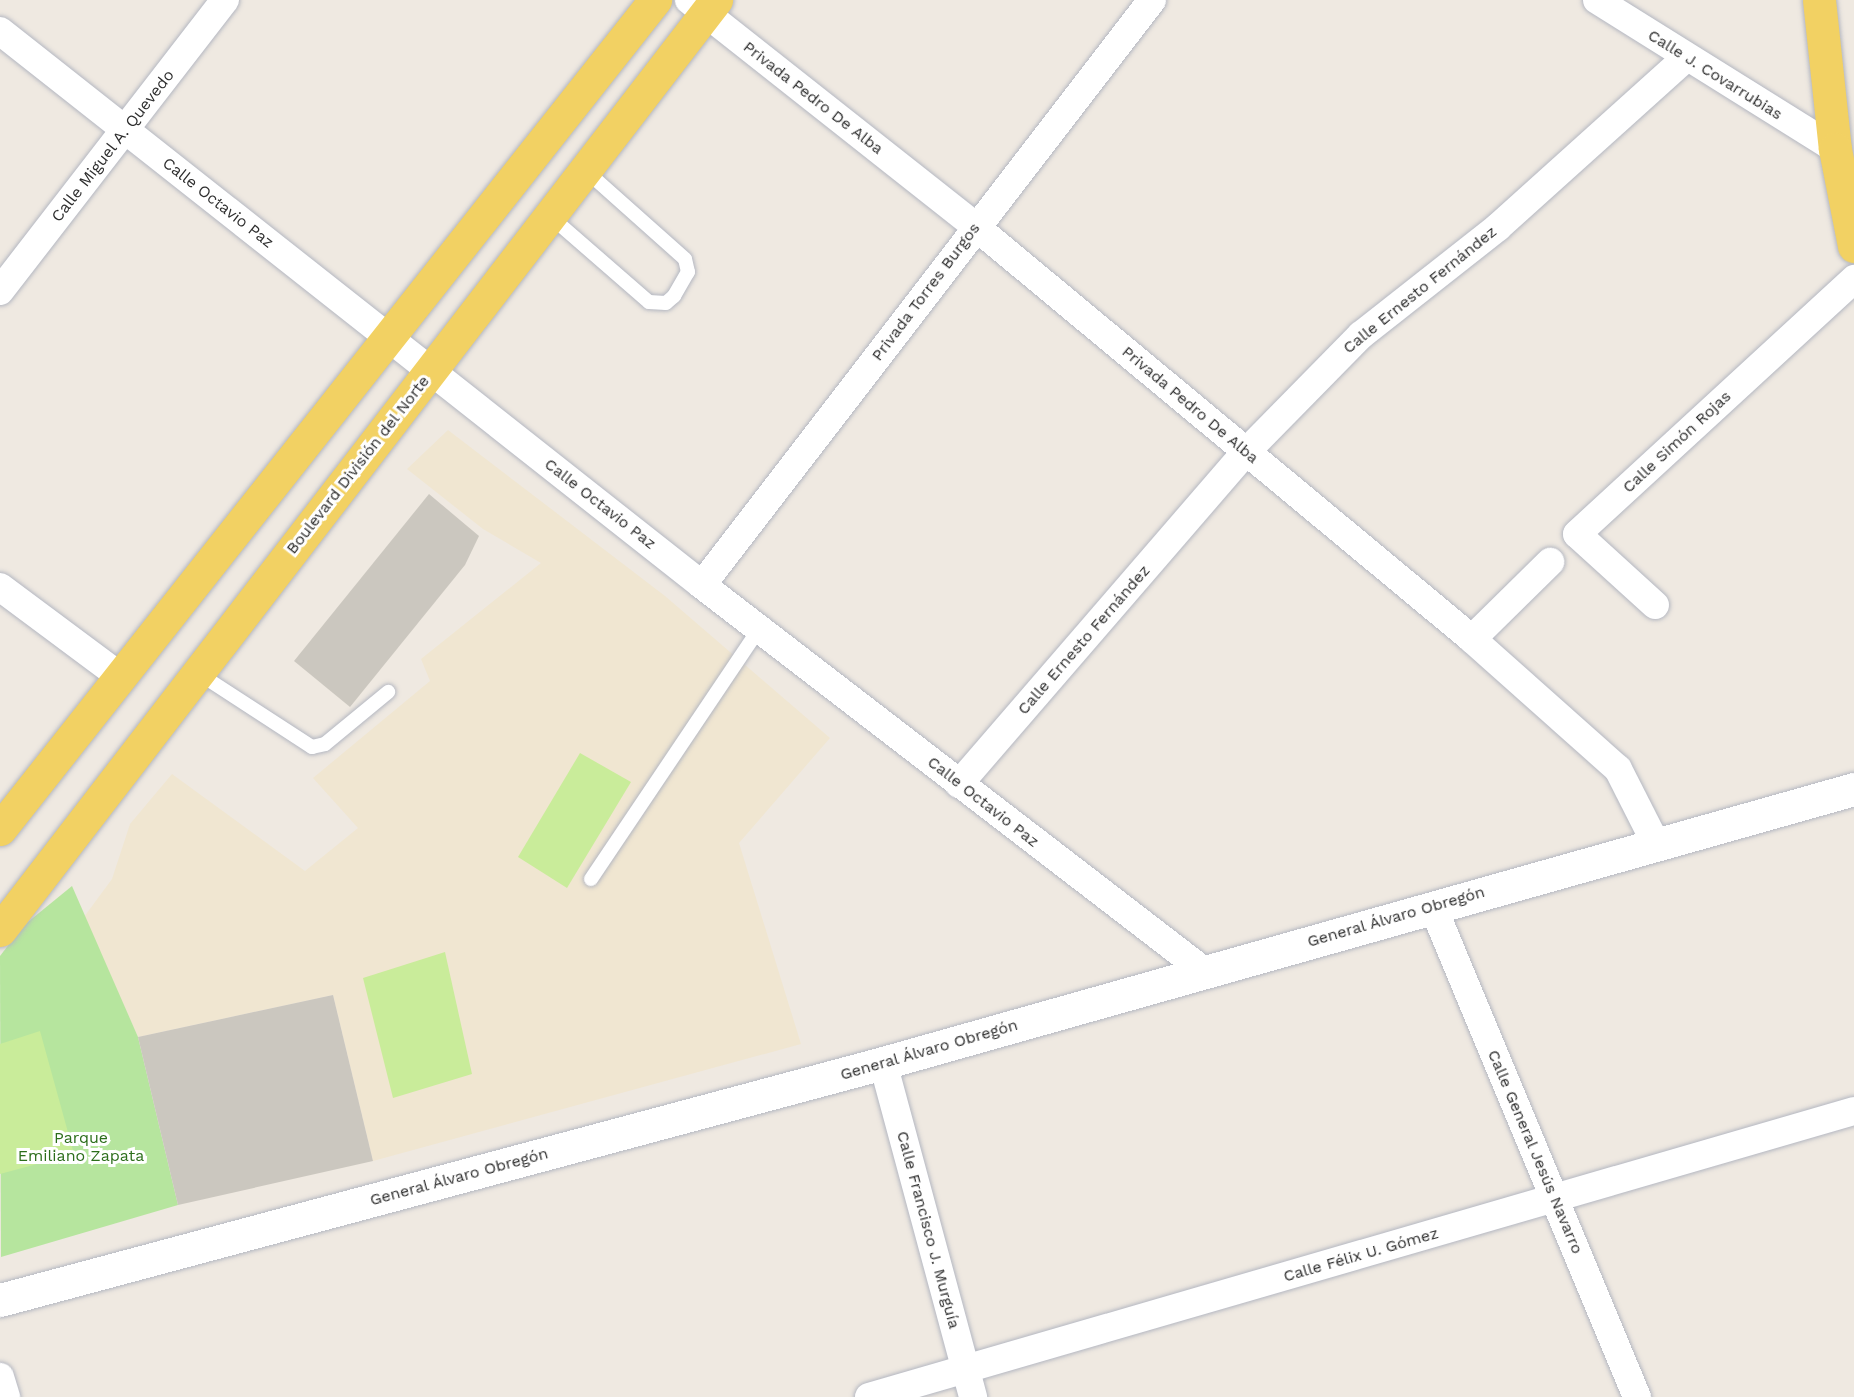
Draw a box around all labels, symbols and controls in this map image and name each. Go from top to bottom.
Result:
street label: Calle J. Covarrubias [1644,26,1786,124]
street label: Privada Pedro De Alba [739,37,887,159]
street label: Calle Miguel A. Quevedo [47,66,179,226]
street label: Calle Octavio Paz [159,154,277,252]
street label: Privada Torres Burgos [868,219,984,365]
street label: Calle Ernesto Fernández [1339,222,1501,358]
street label: Privada Pedro De Alba [1117,342,1263,468]
street label: Boulevard División del Norte [282,372,434,558]
street label: Calle Simón Rojas [1619,387,1735,497]
street label: Calle Octavio Paz [541,455,659,553]
street label: Calle Ernesto Fernández [1014,561,1154,719]
street label: Calle Octavio Paz [924,753,1042,851]
street label: General Álvaro Obregón [1305,882,1487,952]
street label: General Álvaro Obregón [838,1015,1020,1085]
street label: Calle General Jesús Navarro [1483,1047,1587,1257]
park label: Parque Emiliano Zapata [18,1128,144,1166]
street label: Calle Francisco J. Murguía [892,1129,964,1331]
street label: General Álvaro Obregón [367,1144,551,1210]
street label: Calle Félix U. Gómez [1281,1224,1441,1286]

